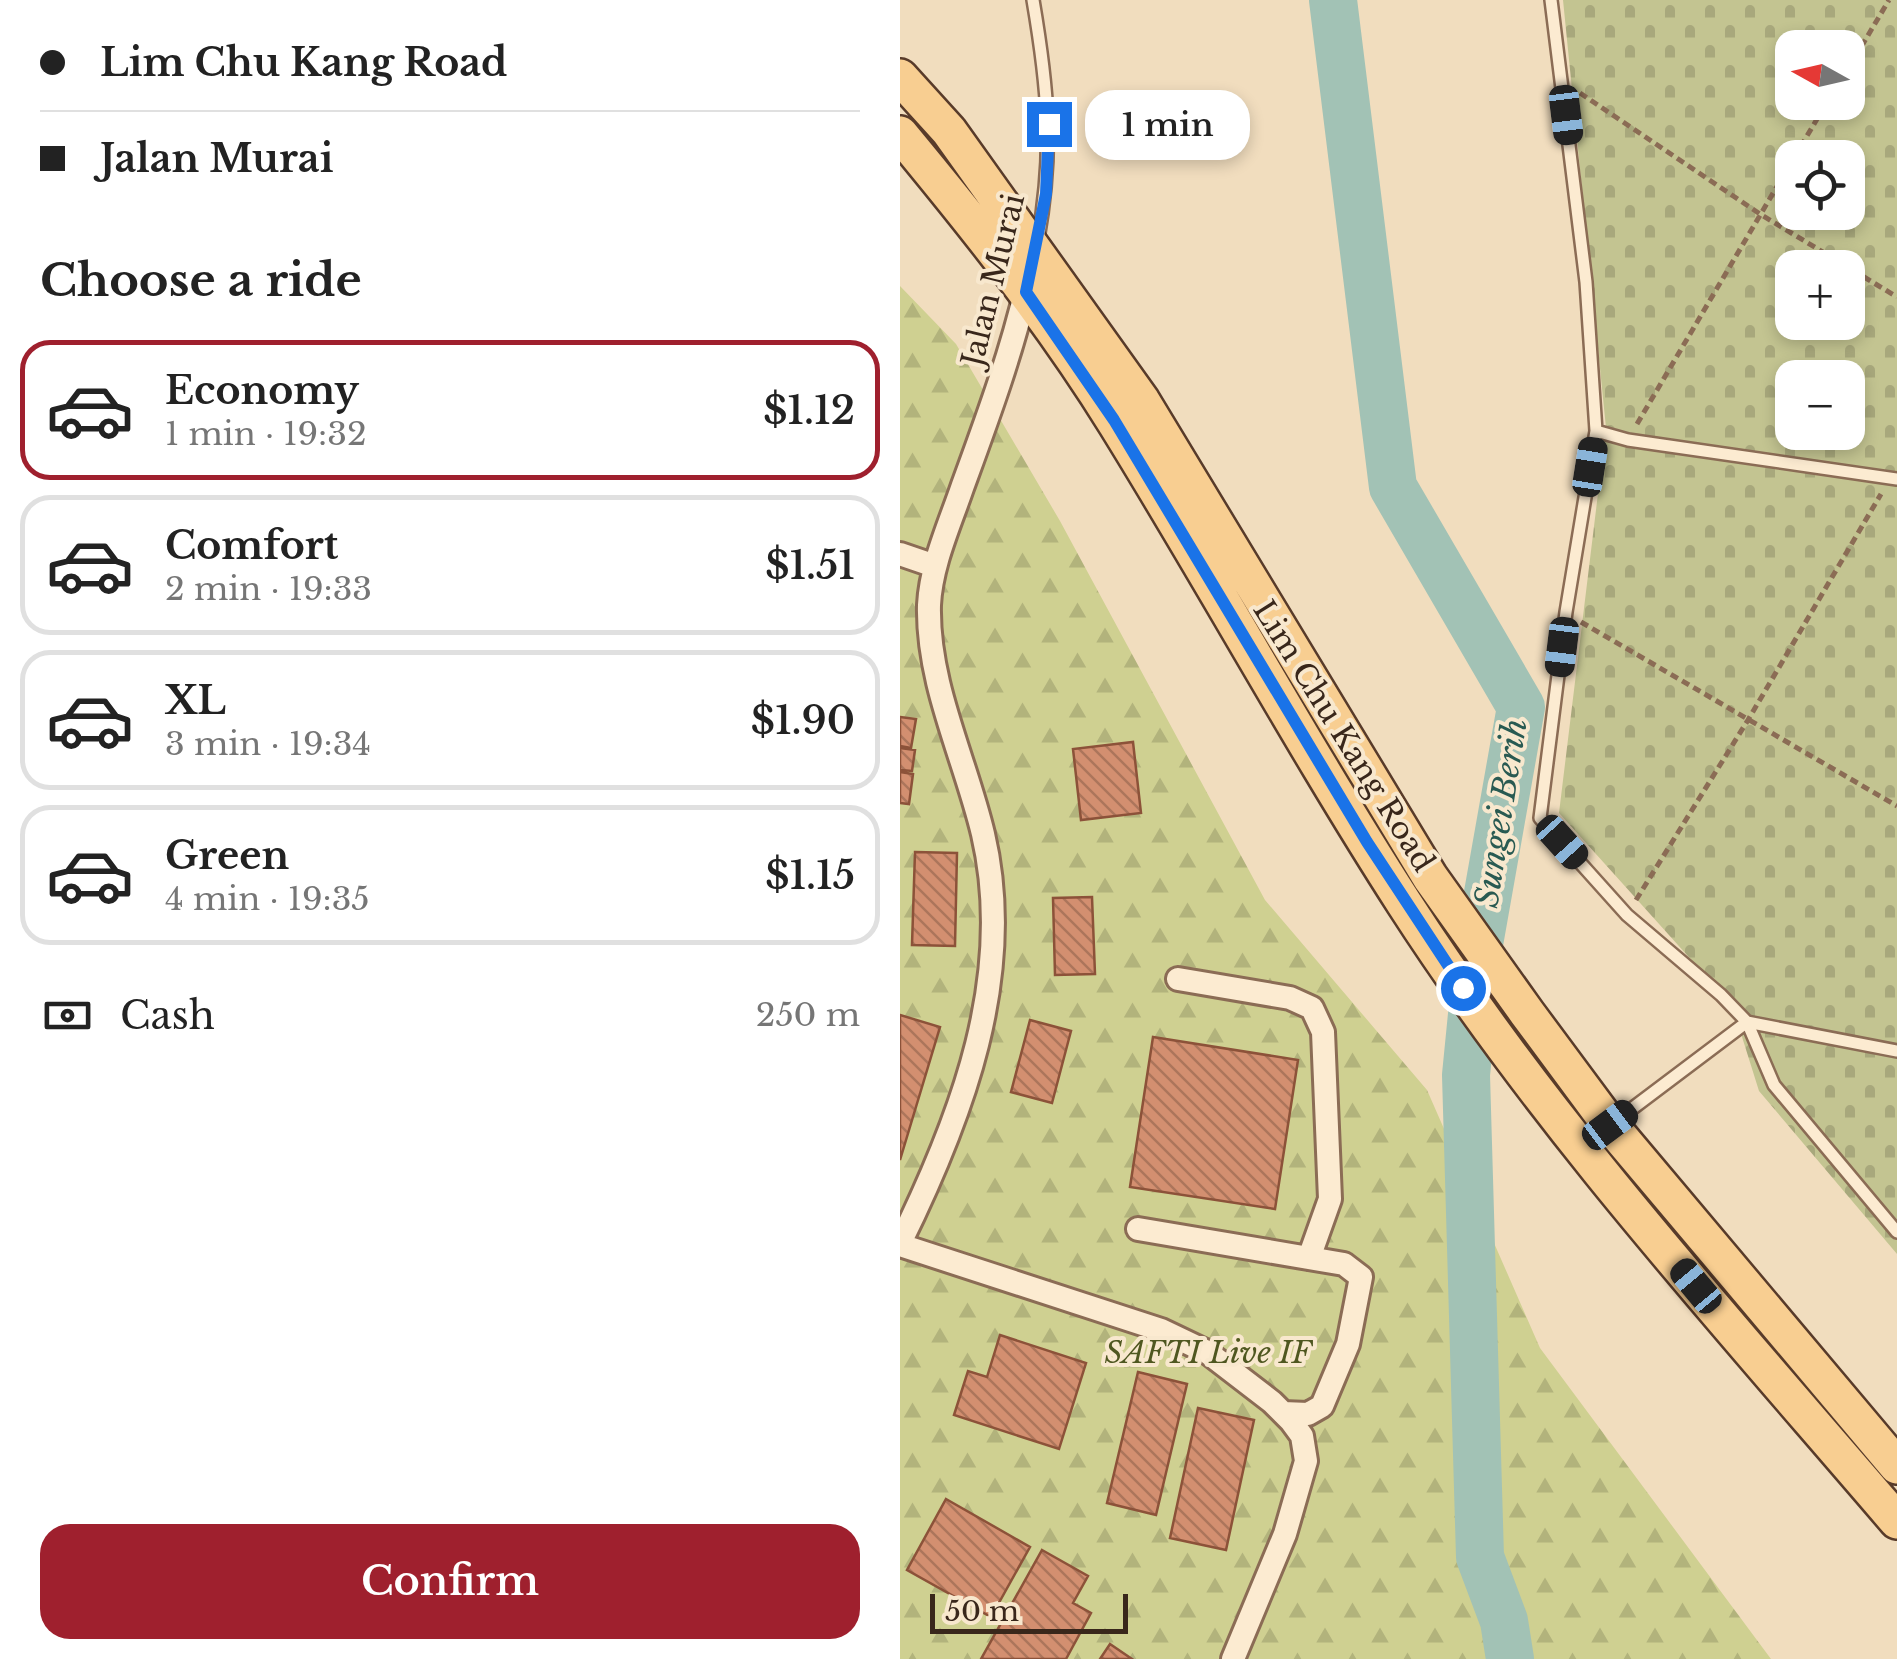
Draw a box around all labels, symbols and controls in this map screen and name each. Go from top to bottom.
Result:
north arrow [1775,30,1865,120]
map controls [1775,30,1865,450]
text: Lim Chu Kang Road [100,39,507,86]
car [1547,83,1585,147]
callout: 1 min [1084,89,1249,159]
route end [1027,102,1072,147]
text: 1 min [1121,105,1214,145]
text: Jalan Murai [100,135,333,182]
button: locate [1775,140,1865,230]
street label: Jalan Murai [953,190,1032,374]
button: + [1775,250,1865,340]
text: Choose a ride [40,252,362,308]
button: − [1775,360,1865,450]
icon: car [45,365,135,455]
text: Economy [165,367,359,414]
text: $1.12 [763,387,855,434]
text: 1 min · 19:32 [165,414,367,454]
car [1570,435,1610,499]
icon: car [45,520,135,610]
text: Comfort [165,522,338,569]
text: $1.51 [765,542,855,589]
text: 2 min · 19:33 [165,569,372,609]
street label: Lim Chu Kang Road [1245,593,1443,879]
car [1543,615,1581,679]
icon: car [45,675,135,765]
text: XL [165,677,226,724]
text: $1.90 [751,697,855,744]
water label: Sungei Berih [1466,716,1536,910]
text: 3 min · 19:34 [165,724,371,764]
car [1531,810,1593,874]
icon: car [45,830,135,920]
text: Green [165,832,289,879]
text: $1.15 [765,852,855,899]
text: 4 min · 19:35 [165,879,370,919]
route start [1441,966,1486,1011]
icon: cash [40,988,95,1043]
text: Cash [120,992,215,1039]
text: 250 m [756,995,860,1035]
car [1577,1095,1643,1155]
car [1665,1253,1727,1319]
park label: SAFTI Live IF [1105,1334,1314,1371]
button: Confirm [40,1524,860,1639]
scale bar [930,1589,1128,1634]
text: 50 m [945,1594,1019,1629]

